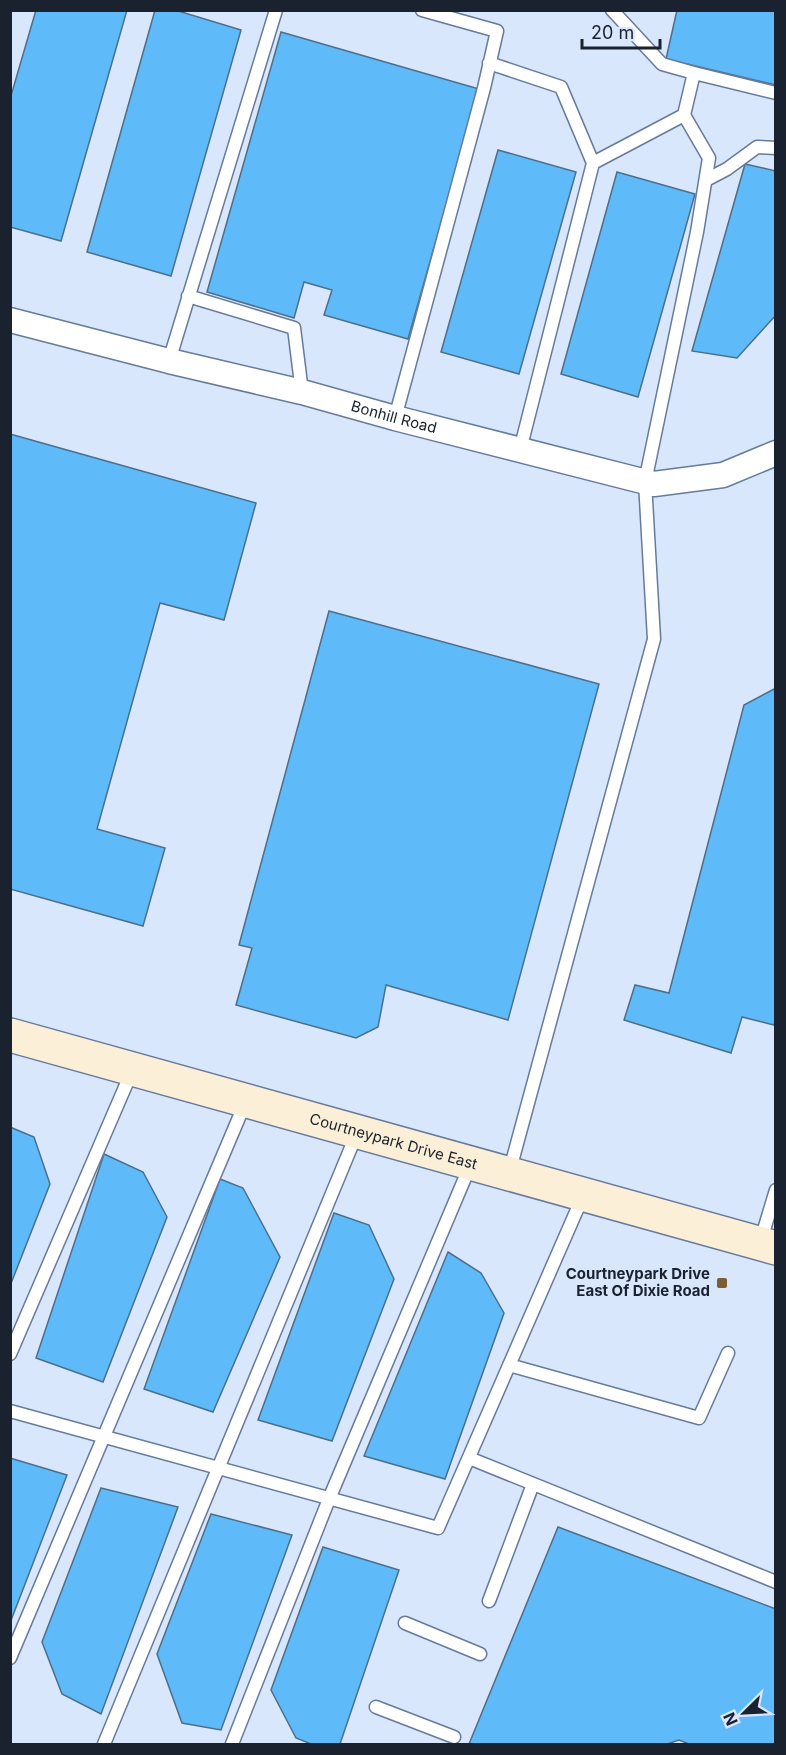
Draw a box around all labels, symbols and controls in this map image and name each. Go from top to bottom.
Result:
scale bar [582,12,660,50]
text: 20 m [591,22,634,43]
street label: Bonhill Road [349,396,439,437]
street label: Courtneypark Drive East [308,1109,480,1174]
place label: Courtneypark Drive East Of Dixie Road [566,1264,710,1300]
marker: Courtneypark Drive East Of Dixie Road [715,1276,729,1290]
north arrow [714,1683,774,1743]
text: N [719,1709,742,1729]

